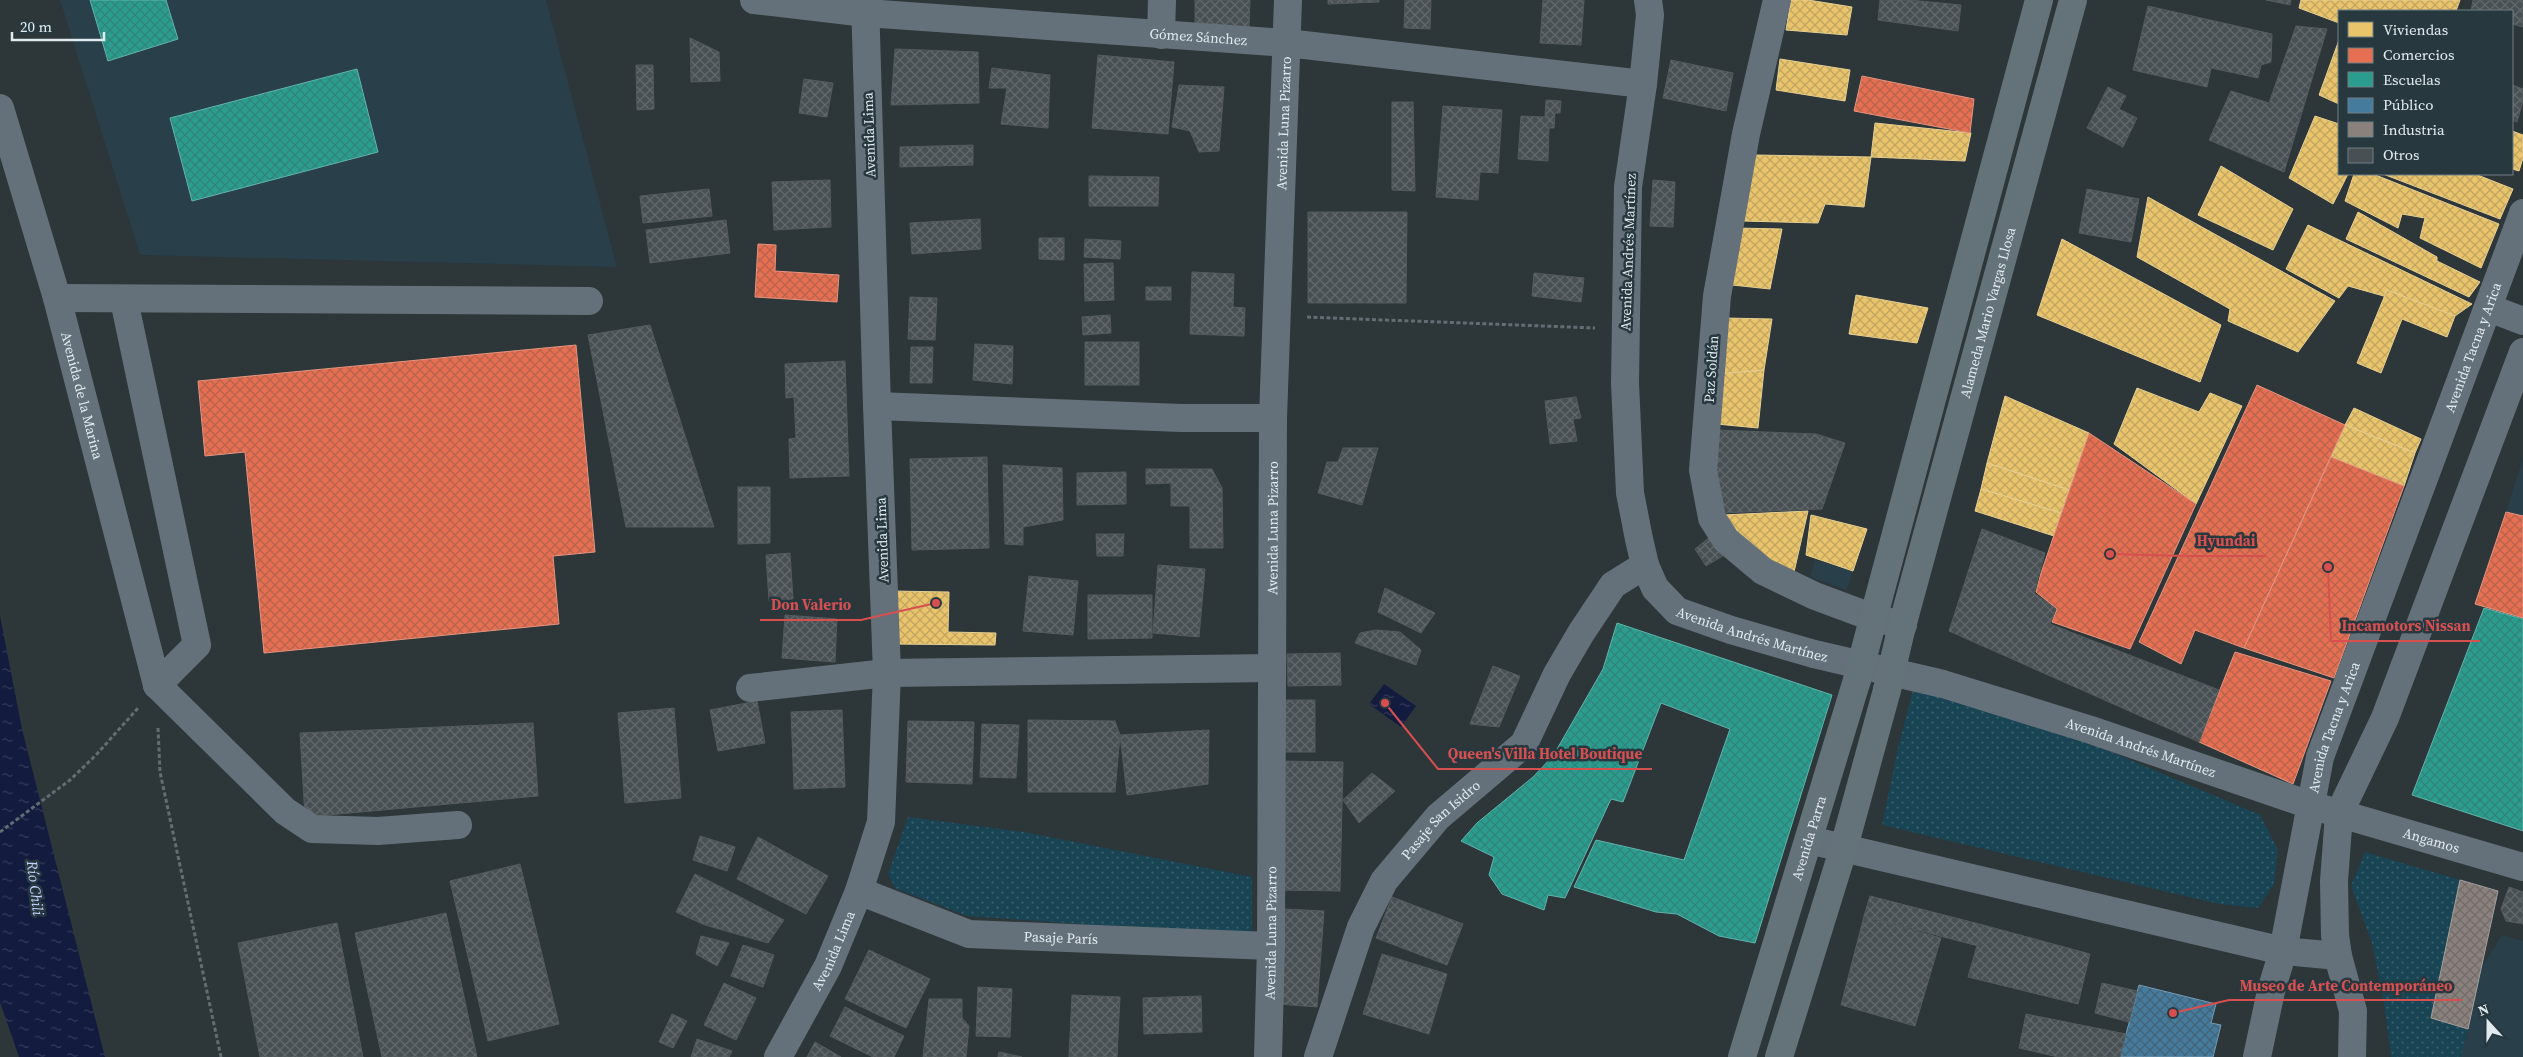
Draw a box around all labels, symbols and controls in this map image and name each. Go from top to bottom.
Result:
scale bar [12,10,105,42]
legend [2338,10,2513,175]
text: 20 m [20,16,52,37]
text: Viviendas [2383,19,2448,40]
street label: Gómez Sánchez [1149,23,1249,50]
text: Comercios [2383,44,2455,65]
street label: Avenida Luna Pizarro [1271,56,1296,190]
text: Escuelas [2383,69,2440,90]
street label: Avenida Lima [857,91,880,178]
text: Público [2383,94,2434,115]
text: Industria [2383,119,2445,140]
text: Otros [2383,144,2419,165]
street label: Avenida Andrés Martínez [1615,172,1641,331]
street label: Alameda Mario Vargas Llosa [1955,224,2021,400]
street label: Avenida Tacna y Arica [2439,279,2507,415]
street label: Avenida de la Marina [56,329,108,462]
street label: Paz Soldán [1699,334,1723,403]
street label: Avenida Luna Pizarro [1262,461,1283,595]
street label: Avenida Lima [870,496,893,583]
callout: Hyundai [2187,526,2266,556]
text: Hyundai [2197,530,2256,551]
callout: Don Valerio [760,590,861,620]
text: Don Valerio [771,594,852,615]
street label: Avenida Andrés Martínez [1674,602,1831,667]
callout: Incamotors Nissan [2331,611,2480,641]
text: Incamotors Nissan [2341,615,2471,636]
street label: Avenida Tacna y Arica [2303,658,2365,795]
street label: Avenida Andrés Martínez [2063,713,2219,782]
callout: Queen's Villa Hotel Boutique [1438,739,1652,769]
text: Queen's Villa Hotel Boutique [1448,743,1642,764]
street label: Pasaje San Isidro [1396,775,1485,864]
street label: Avenida Parra [1786,792,1831,883]
street label: Angamos [2400,823,2462,858]
water label: Río Chili [22,858,49,917]
street label: Avenida Luna Pizarro [1260,866,1281,1000]
street label: Avenida Lima [806,907,860,994]
street label: Pasaje París [1023,926,1098,949]
callout: Museo de Arte Contemporáneo [2229,970,2462,1000]
text: Museo de Arte Contemporáneo [2239,975,2453,996]
north arrow [2463,997,2513,1047]
text: N [2475,999,2492,1021]

